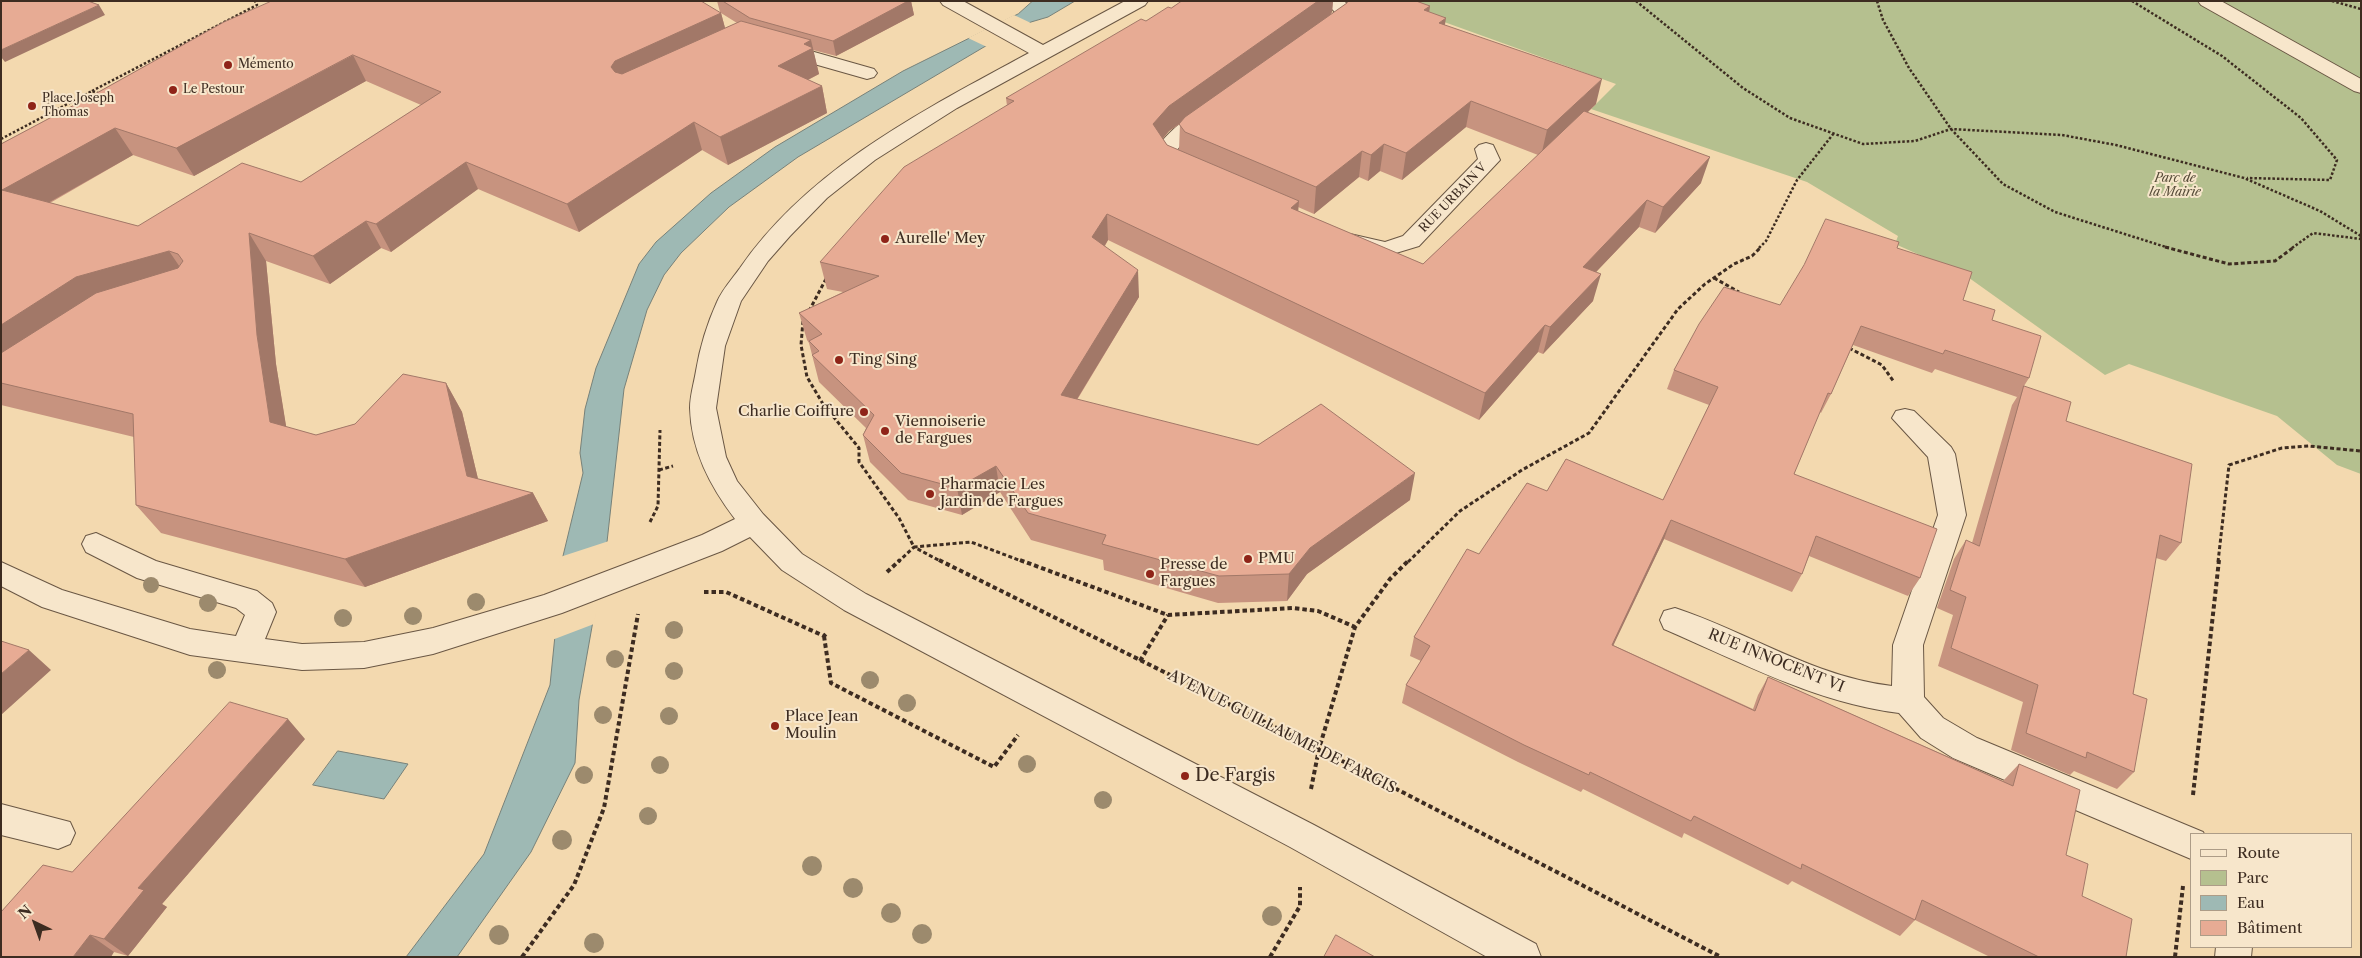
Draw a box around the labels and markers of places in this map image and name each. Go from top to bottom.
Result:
place label: Mémento [238,58,294,72]
marker: Mémento [222,59,234,71]
place label: Le Pestour [183,83,244,97]
marker: Le Pestour [167,84,179,96]
place label: Place Joseph Thomas [42,92,114,120]
marker: Place Joseph Thomas [26,100,38,112]
place label: Aurelle' Mey [895,230,985,248]
marker: Aurelle' Mey [879,233,891,245]
place label: Ting Sing [849,351,917,369]
marker: Ting Sing [833,354,845,366]
place label: Charlie Coiffure [738,403,854,421]
marker: Charlie Coiffure [858,406,870,418]
place label: Viennoiserie de Fargues [895,413,986,448]
marker: Viennoiserie de Fargues [879,425,891,437]
place label: Pharmacie Les Jardin de Fargues [940,476,1063,511]
marker: Pharmacie Les Jardin de Fargues [924,488,936,500]
place label: PMU [1258,550,1295,568]
marker: PMU [1242,553,1254,565]
place label: Presse de Fargues [1160,556,1227,591]
marker: Presse de Fargues [1144,568,1156,580]
place label: Place Jean Moulin [785,708,858,743]
marker: Place Jean Moulin [769,720,781,732]
place label: De Fargis [1195,765,1275,787]
marker: De Fargis [1179,770,1191,782]

